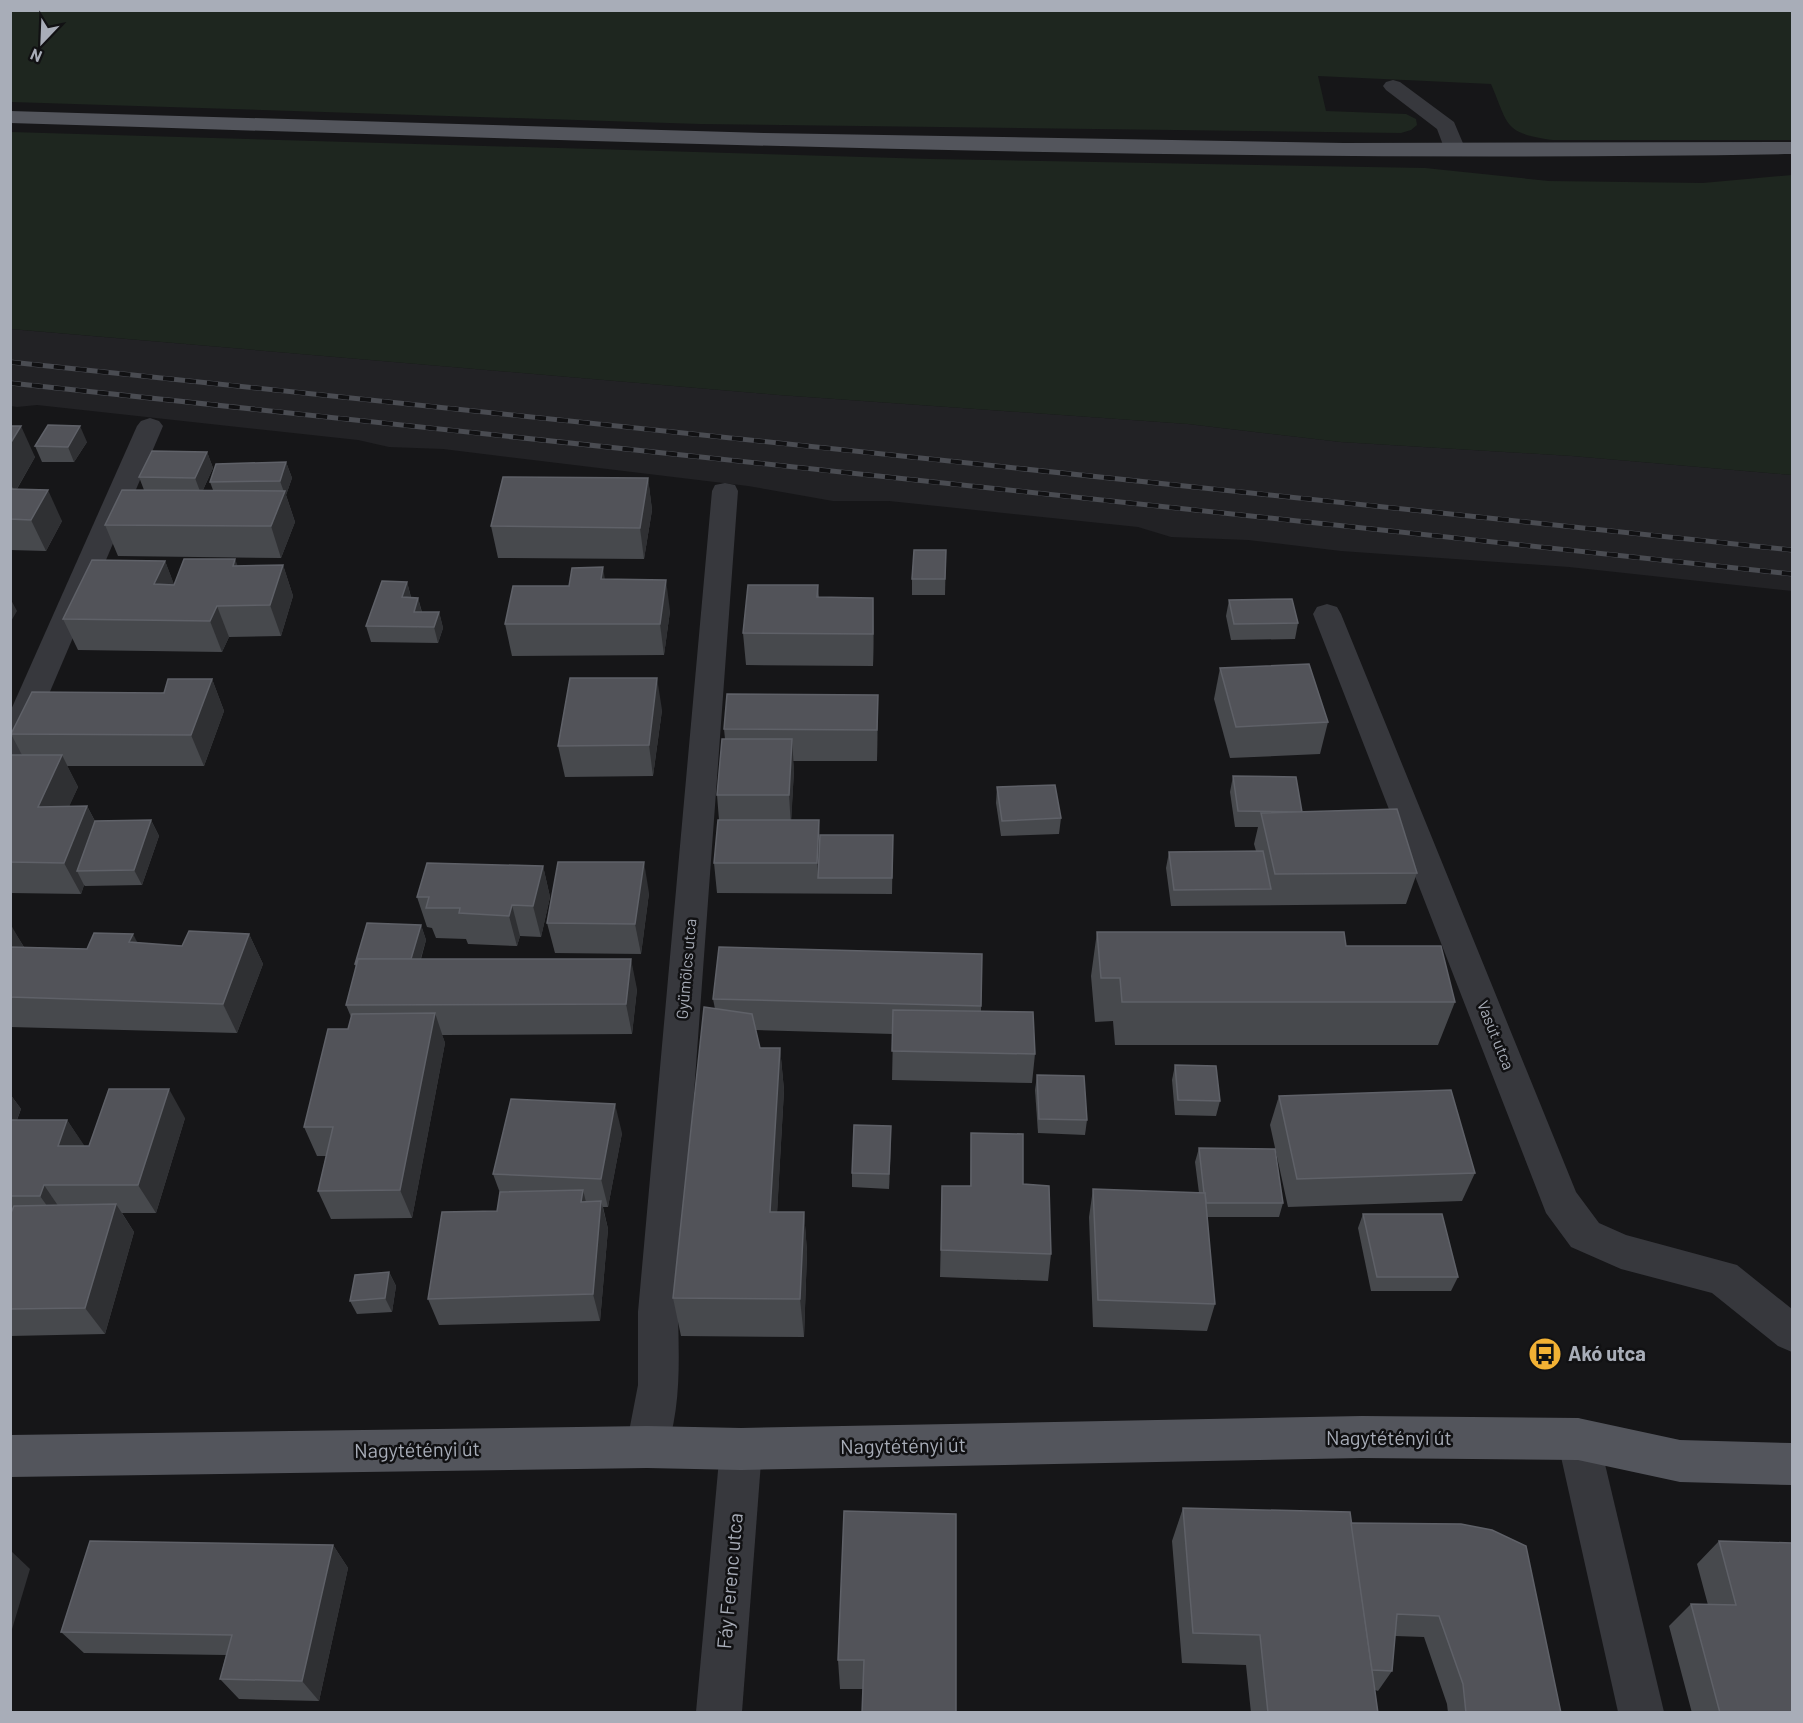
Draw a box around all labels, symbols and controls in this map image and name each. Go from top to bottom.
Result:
north arrow [12,12,72,72]
text: N [27,45,45,67]
street label: Gyümölcs utca [672,918,699,1020]
street label: Vasút utca [1474,997,1519,1072]
bus stop icon: Akó utca [1527,1336,1563,1372]
place label: Akó utca [1568,1341,1646,1365]
street label: Nagytétényi út [1326,1425,1452,1449]
street label: Nagytétényi út [840,1432,966,1458]
street label: Nagytétényi út [354,1436,480,1462]
street label: Fáy Ferenc utca [711,1512,747,1650]

